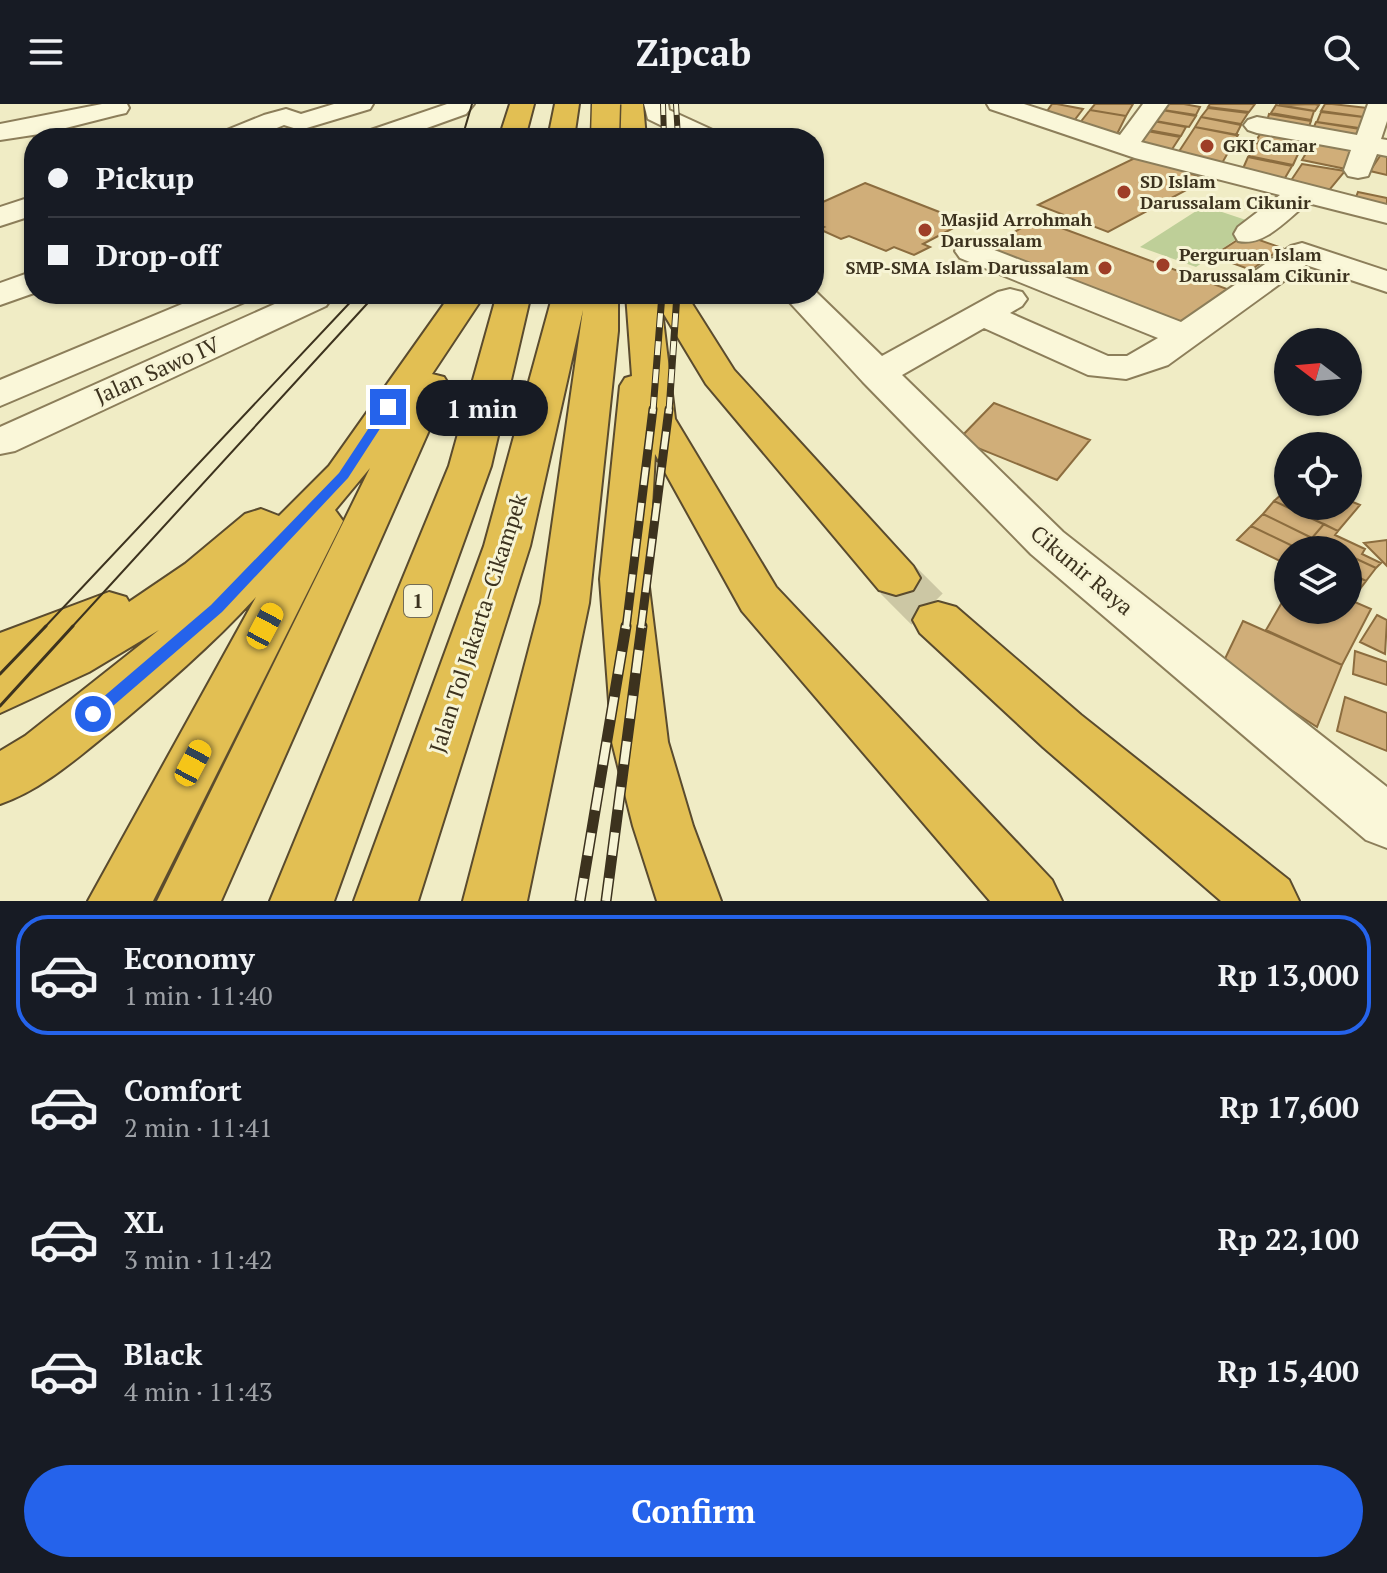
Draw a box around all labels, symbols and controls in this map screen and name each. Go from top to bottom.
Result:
text: Zipcab [636,29,751,76]
icon: menu [24,30,68,74]
icon: search [1319,30,1363,74]
place label: GKI Camar [1223,133,1317,157]
marker: GKI Camar [1198,137,1216,155]
text: Pickup [96,158,194,198]
place label: SD Islam Darussalam Cikunir [1140,169,1311,214]
marker: SD Islam Darussalam Cikunir [1115,183,1133,201]
place label: Masjid Arrohmah Darussalam [941,207,1093,252]
marker: Masjid Arrohmah Darussalam [916,221,934,239]
text: Drop-off [96,235,220,275]
place label: Perguruan Islam Darussalam Cikunir [1179,242,1350,287]
place label: SMP-SMA Islam Darussalam [845,255,1089,279]
marker: Perguruan Islam Darussalam Cikunir [1154,256,1172,274]
marker: SMP-SMA Islam Darussalam [1096,259,1114,277]
north arrow [1274,328,1362,416]
map controls [1274,328,1362,624]
street label: Jalan Sawo IV [90,329,225,410]
callout: 1 min [416,379,548,435]
route end [370,389,406,425]
text: 1 min [446,391,518,425]
button: locate [1274,432,1362,520]
street label: Jalan Tol Jakarta–Cikampek [422,489,533,756]
street label: Cikunir Raya [1025,518,1140,621]
button: layers [1274,536,1362,624]
road number: 1 [404,585,432,617]
car [243,599,287,653]
route start [75,696,111,732]
car [171,736,215,790]
text: Economy [124,938,255,978]
icon: car [28,939,100,1011]
text: Rp 13,000 [1218,955,1359,995]
text: 1 min · 11:40 [124,978,273,1012]
text: Comfort [124,1070,242,1110]
icon: car [28,1071,100,1143]
text: Rp 17,600 [1219,1087,1359,1127]
text: 2 min · 11:41 [124,1110,273,1144]
text: XL [124,1202,163,1242]
icon: car [28,1203,100,1275]
text: Rp 22,100 [1218,1219,1359,1259]
text: 3 min · 11:42 [124,1242,273,1276]
text: Black [124,1334,202,1374]
icon: car [28,1335,100,1407]
text: Rp 15,400 [1218,1351,1359,1391]
text: 4 min · 11:43 [124,1374,273,1408]
button: Confirm [24,1465,1363,1557]

